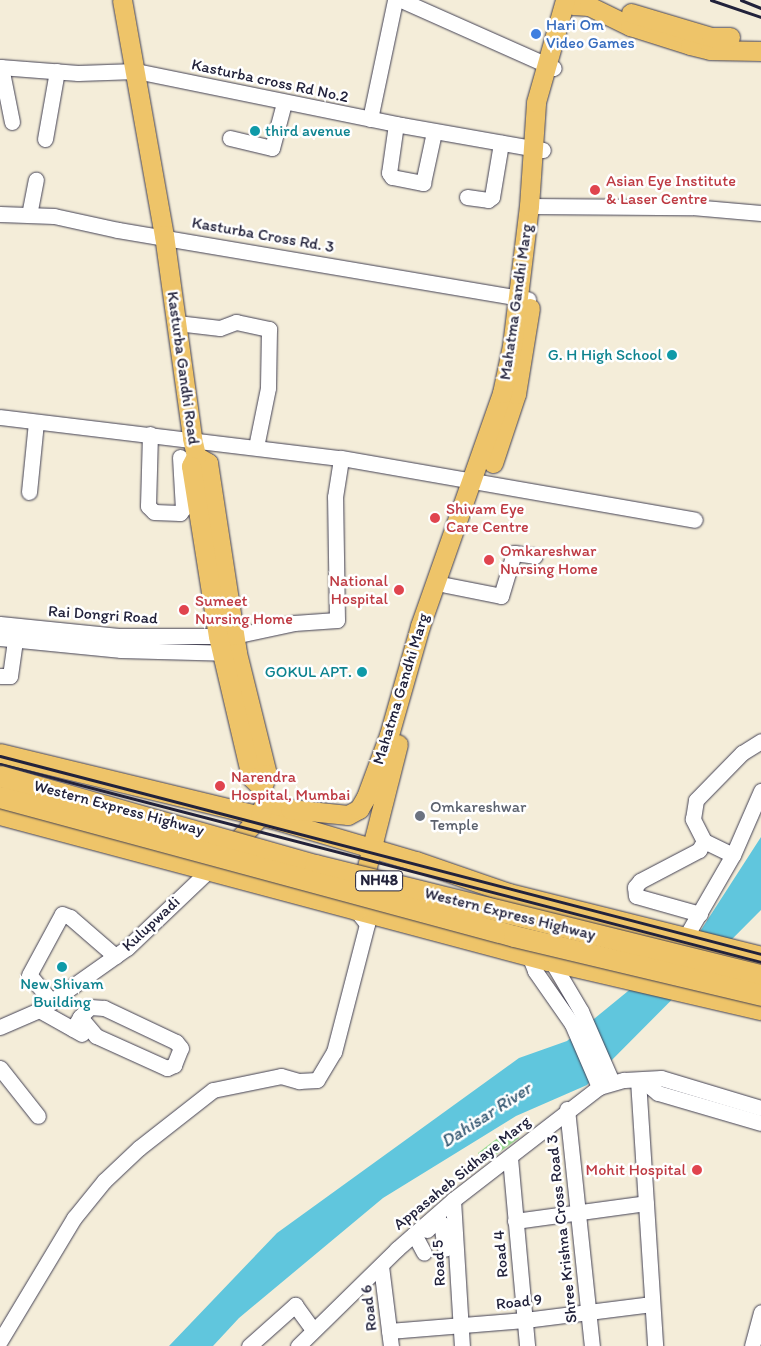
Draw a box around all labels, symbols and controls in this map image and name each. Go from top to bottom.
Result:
place label: Hari Om Video Games [546,15,635,53]
marker: Hari Om Video Games [530,28,542,40]
street label: Kasturba cross Rd No.2 [190,55,350,107]
place label: third avenue [265,121,350,141]
marker: third avenue [249,125,261,137]
place label: Asian Eye Institute & Laser Centre [606,171,736,209]
marker: Asian Eye Institute & Laser Centre [588,183,602,197]
street label: Kasturba Cross Rd. 3 [190,213,336,257]
street label: Mahatma Gandhi Marg [496,223,536,381]
street label: Kasturba Gandhi Road [163,290,203,446]
place label: G. H High School [548,345,662,365]
marker: G. H High School [666,349,678,361]
place label: Shivam Eye Care Centre [446,499,529,537]
marker: Shivam Eye Care Centre [428,511,442,525]
place label: Omkareshwar Nursing Home [500,541,598,579]
marker: Omkareshwar Nursing Home [482,553,496,567]
place label: National Hospital [329,571,388,609]
marker: National Hospital [392,583,406,597]
place label: Sumeet Nursing Home [195,591,293,629]
street label: Rai Dongri Road [47,602,159,628]
marker: Sumeet Nursing Home [177,603,191,617]
street label: Mahatma Gandhi Marg [369,611,433,767]
place label: GOKUL APT. [265,662,352,682]
marker: GOKUL APT. [356,666,368,678]
place label: Narendra Hospital, Mumbai [231,767,351,805]
street label: Western Express Highway [32,776,206,840]
marker: Narendra Hospital, Mumbai [213,779,227,793]
place label: Omkareshwar Temple [430,797,526,835]
marker: Omkareshwar Temple [414,810,426,822]
road number: NH48 [354,868,404,894]
street label: Western Express Highway [423,884,597,944]
street label: Kulupwadi [118,892,184,956]
marker: New Shivam Building [56,961,68,973]
place label: New Shivam Building [20,974,104,1012]
water label: Dahisar River [437,1078,535,1152]
street label: Appasaheb Sidhaye Marg [390,1112,534,1234]
street label: Shree Krishna Cross Road 3 [543,1134,581,1324]
place label: Mohit Hospital [586,1160,686,1180]
marker: Mohit Hospital [690,1163,704,1177]
street label: Road 4 [489,1229,513,1279]
street label: Road 5 [428,1239,450,1287]
street label: Road 6 [357,1284,381,1332]
street label: Road 9 [495,1290,543,1314]

